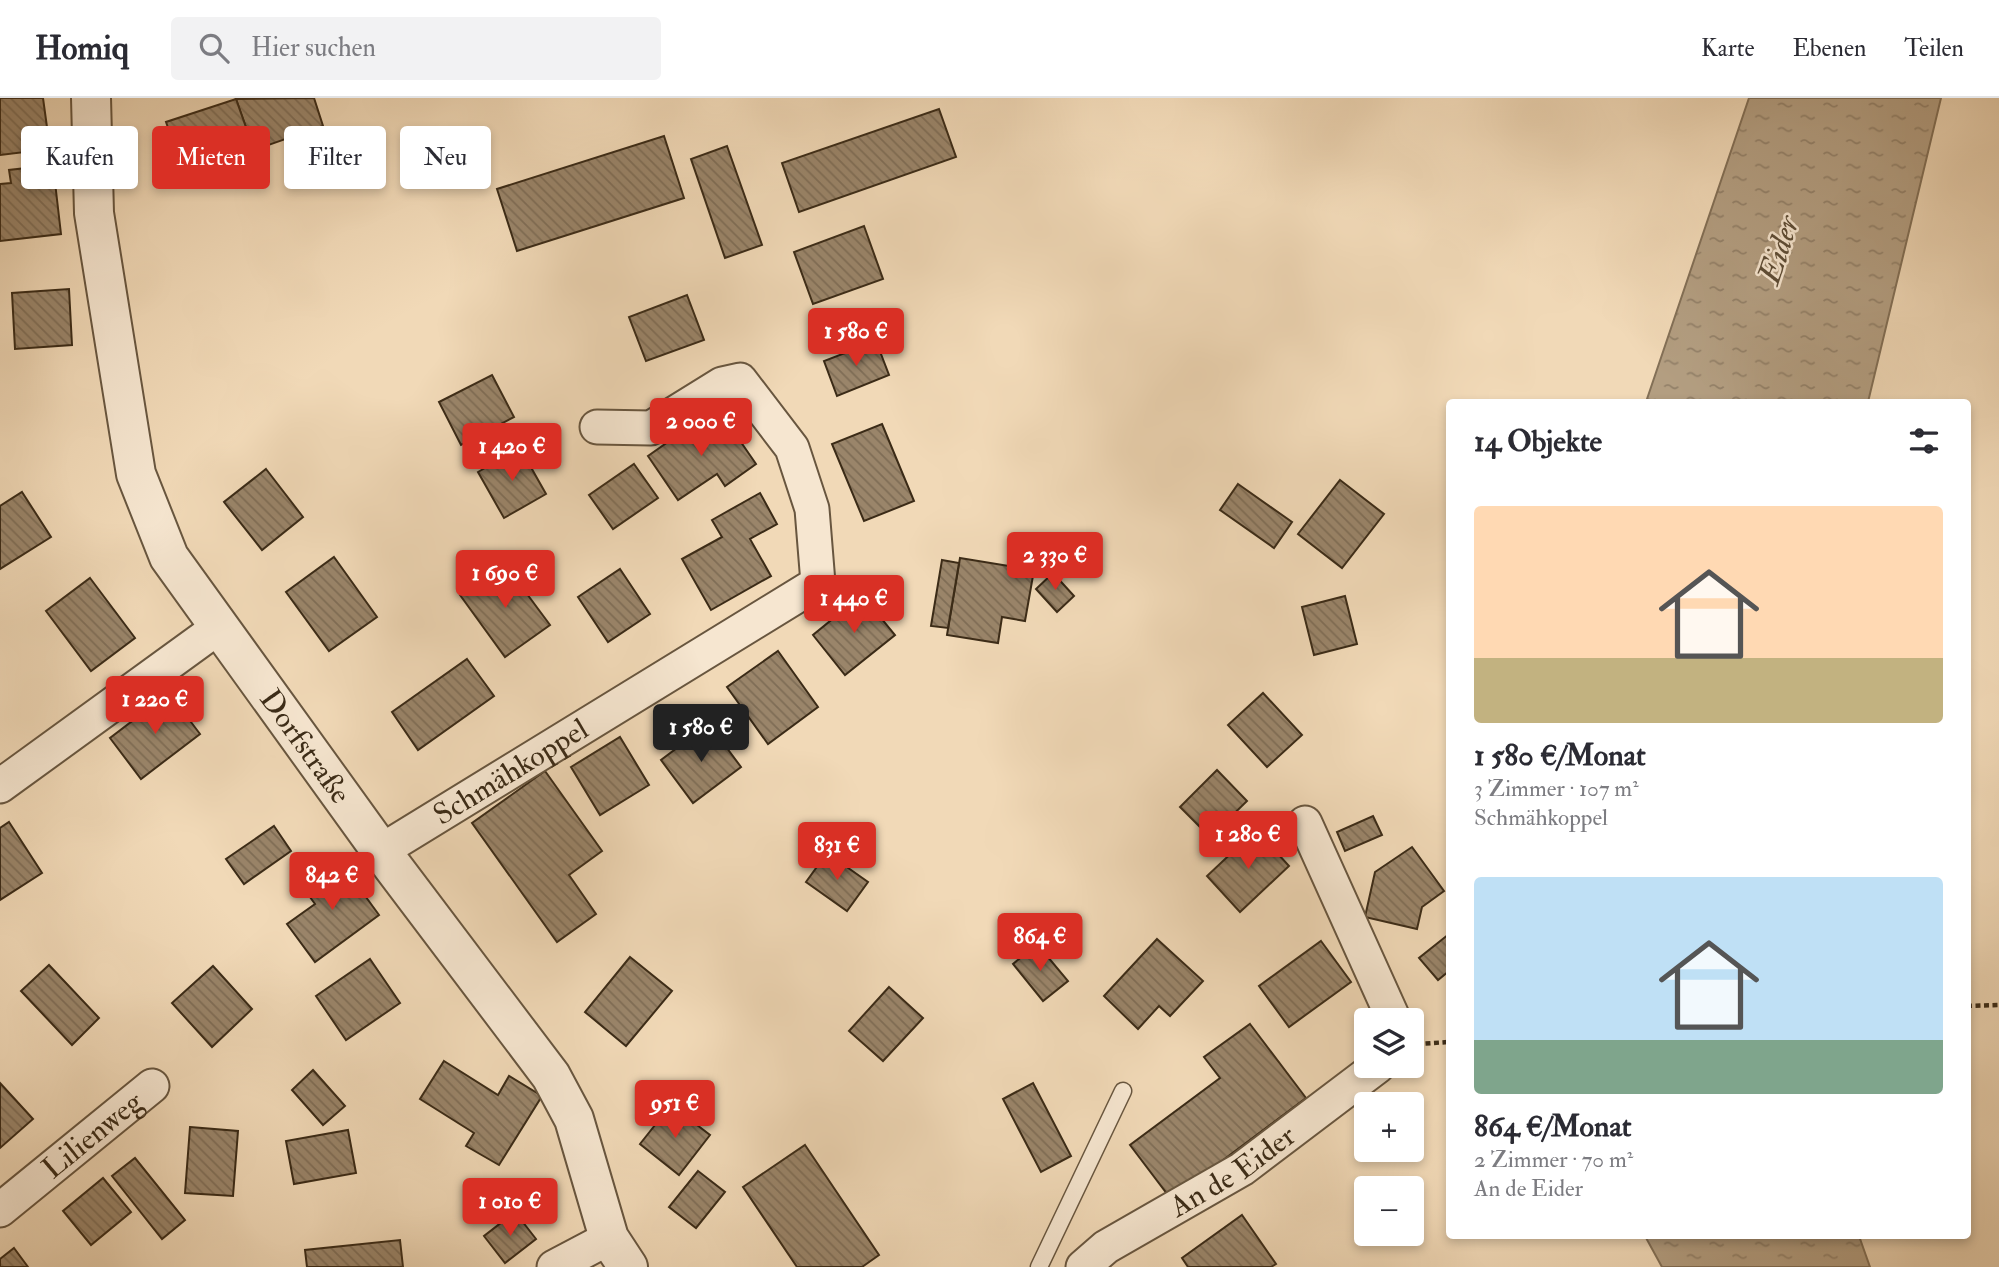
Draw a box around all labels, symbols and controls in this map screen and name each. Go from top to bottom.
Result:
search box [171,17,661,80]
text: Homiq [35,28,129,69]
icon: search [195,29,233,67]
text: Hier suchen [251,32,376,64]
text: Karte [1701,33,1754,64]
text: Ebenen [1792,33,1866,64]
text: Teilen [1904,33,1964,64]
chip: Kaufen [21,126,138,189]
chip: Mieten [152,126,270,189]
chip: Filter [284,126,386,189]
chip: Neu [400,126,491,189]
water label: Eider [1749,209,1809,291]
pin: 1 580 € [791,308,921,368]
text: 1 580 € [824,316,888,345]
pin: 2 000 € [636,398,766,458]
text: 2 000 € [666,406,736,435]
icon: filters [1905,422,1943,460]
text: 14 Objekte [1474,423,1602,460]
pin: 1 420 € [447,424,577,483]
text: 1 420 € [478,431,546,460]
pin: 2 330 € [990,532,1120,592]
text: 2 330 € [1023,540,1087,569]
pin: 1 690 € [440,550,570,610]
icon: home [1646,551,1772,677]
text: 1 690 € [472,558,538,587]
pin: 1 440 € [789,575,919,635]
text: 1 440 € [820,583,888,612]
pin: 1 220 € [90,676,220,736]
street label: Dorfstraße [252,682,359,811]
text: 1 220 € [122,684,188,713]
pin: 1 580 € [636,704,766,764]
street label: Schmähkoppel [426,710,595,833]
text: 1 580 € [669,712,733,741]
text: 1 580 €/Monat [1474,737,1646,774]
text: 3 Zimmer · 107 m² [1474,774,1639,803]
text: Schmähkoppel [1474,803,1608,832]
pin: 1 280 € [1183,812,1313,871]
text: 1 280 € [1215,819,1281,848]
pin: 831 € [788,822,886,882]
text: 831 € [814,830,860,859]
pin: 842 € [283,852,381,912]
text: 842 € [305,860,359,889]
pin: 864 € [991,914,1089,973]
text: 864 € [1013,921,1067,950]
icon: home [1646,922,1772,1048]
map controls [1354,1008,1424,1246]
button: layers [1354,1008,1424,1078]
pin: 951 € [626,1080,724,1140]
street label: Lilienweg [35,1082,151,1187]
text: 951 € [651,1088,699,1117]
button: + [1354,1092,1424,1162]
text: 864 €/Monat [1474,1108,1631,1145]
street label: An de Eider [1162,1117,1303,1226]
text: 2 Zimmer · 70 m² [1474,1145,1633,1174]
text: An de Eider [1474,1174,1583,1203]
button: − [1354,1176,1424,1246]
pin: 1 010 € [445,1178,575,1238]
text: 1 010 € [479,1186,541,1215]

